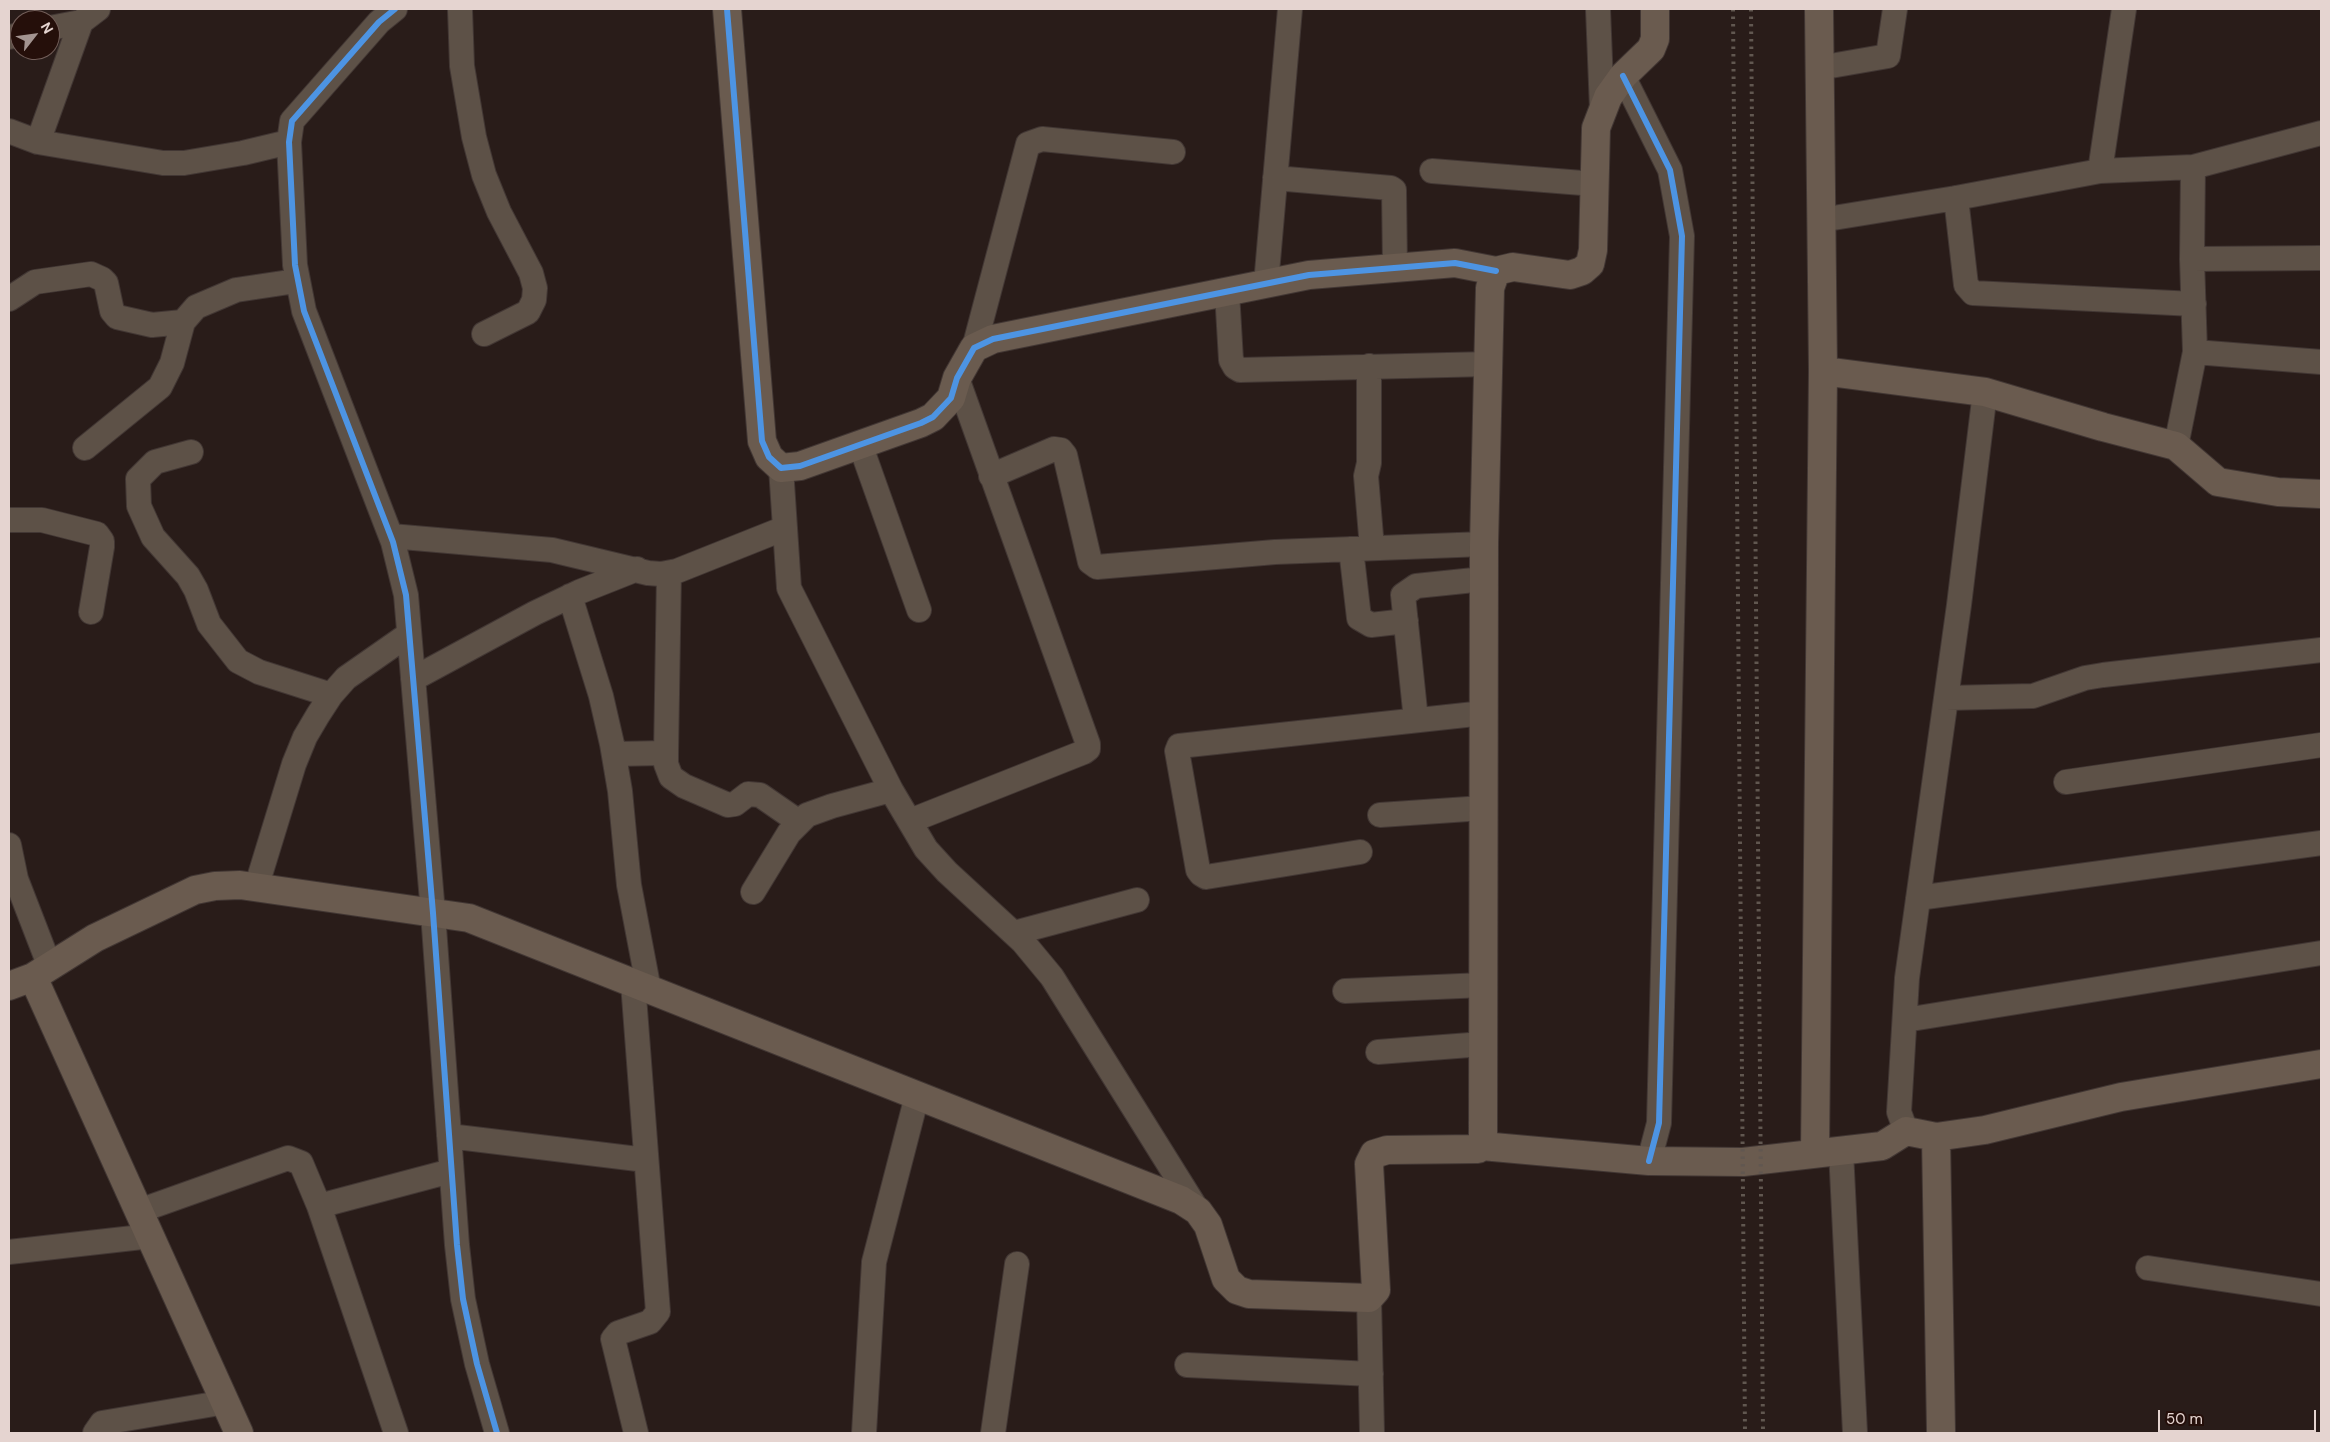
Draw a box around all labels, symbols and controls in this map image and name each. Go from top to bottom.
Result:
north arrow [10,10,60,60]
text: N [37,19,57,37]
scale bar [2160,1400,2318,1432]
text: 50 m [2166,1409,2203,1429]

